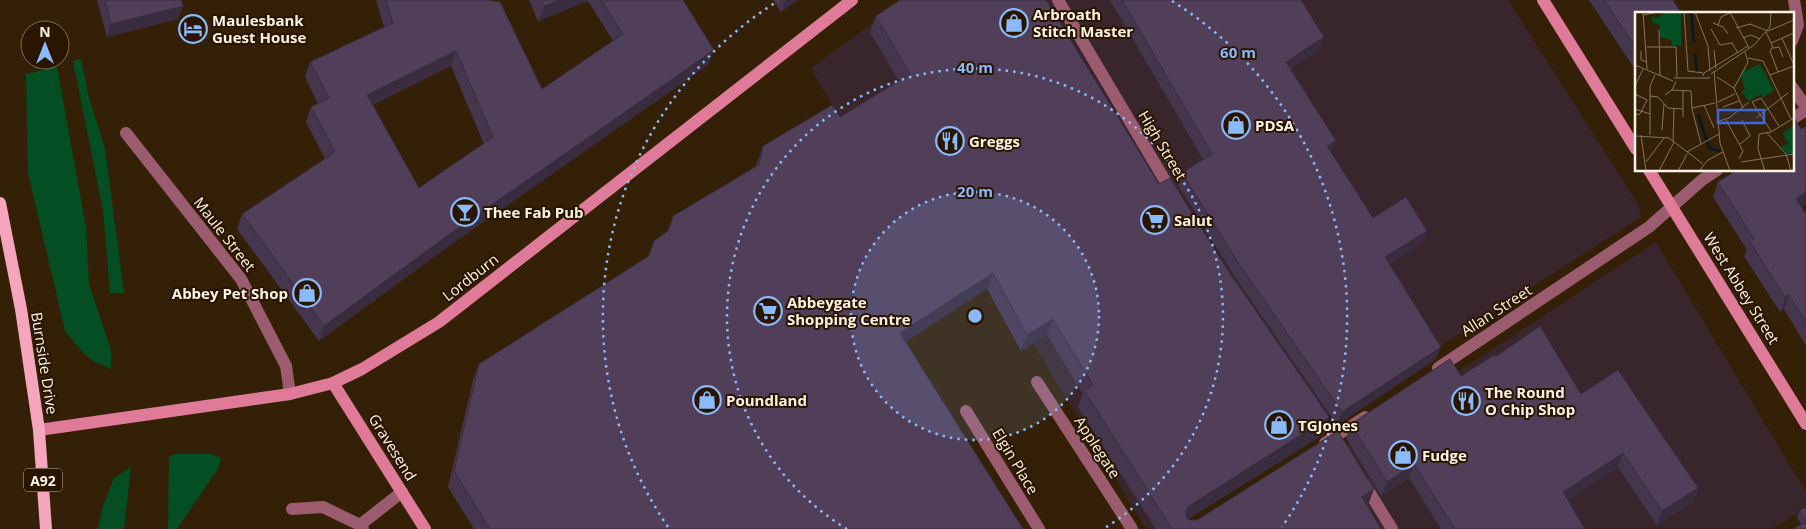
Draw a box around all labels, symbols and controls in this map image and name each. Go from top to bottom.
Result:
place label: Arbroath Stitch Master [1033,4,1133,41]
shop icon: Arbroath Stitch Master [999,8,1029,38]
place label: Maulesbank Guest House [212,10,307,47]
inset map [1635,12,1794,171]
hotel icon: Maulesbank Guest House [178,14,208,44]
north arrow [20,20,70,70]
text: N [39,22,51,41]
text: 60 m [1220,42,1256,62]
text: 40 m [957,57,993,77]
street label: High Street [1134,106,1192,184]
shop icon: PDSA [1221,110,1251,140]
place label: PDSA [1255,115,1295,135]
restaurant icon: Greggs [935,126,965,156]
place label: Greggs [969,131,1020,151]
text: 20 m [957,181,993,201]
street label: Maule Street [190,193,260,275]
bar icon: Thee Fab Pub [450,197,480,227]
place label: Thee Fab Pub [484,202,584,222]
supermarket icon: Salut [1140,205,1170,235]
place label: Salut [1174,210,1213,230]
street label: West Abbey Street [1700,228,1784,348]
street label: Lordburn [438,249,502,305]
shop icon: Abbey Pet Shop [292,278,322,308]
street label: Allan Street [1457,280,1535,340]
place label: Abbey Pet Shop [172,283,288,303]
place label: Abbeygate Shopping Centre [787,292,911,329]
supermarket icon: Abbeygate Shopping Centre [753,296,783,326]
centre of rings [966,307,984,325]
street label: Burnside Drive [27,310,63,416]
place label: The Round O Chip Shop [1485,382,1575,419]
shop icon: Poundland [692,385,722,415]
restaurant icon: The Round O Chip Shop [1451,386,1481,416]
place label: Poundland [726,390,807,410]
street label: Gravesend [365,410,421,484]
shop icon: TGJones [1264,410,1294,440]
street label: Applegate [1070,412,1126,482]
place label: TGJones [1298,415,1358,435]
street label: Elgin Place [988,424,1044,498]
shop icon: Fudge [1388,440,1418,470]
place label: Fudge [1422,445,1467,465]
road number: A92 [24,468,62,492]

